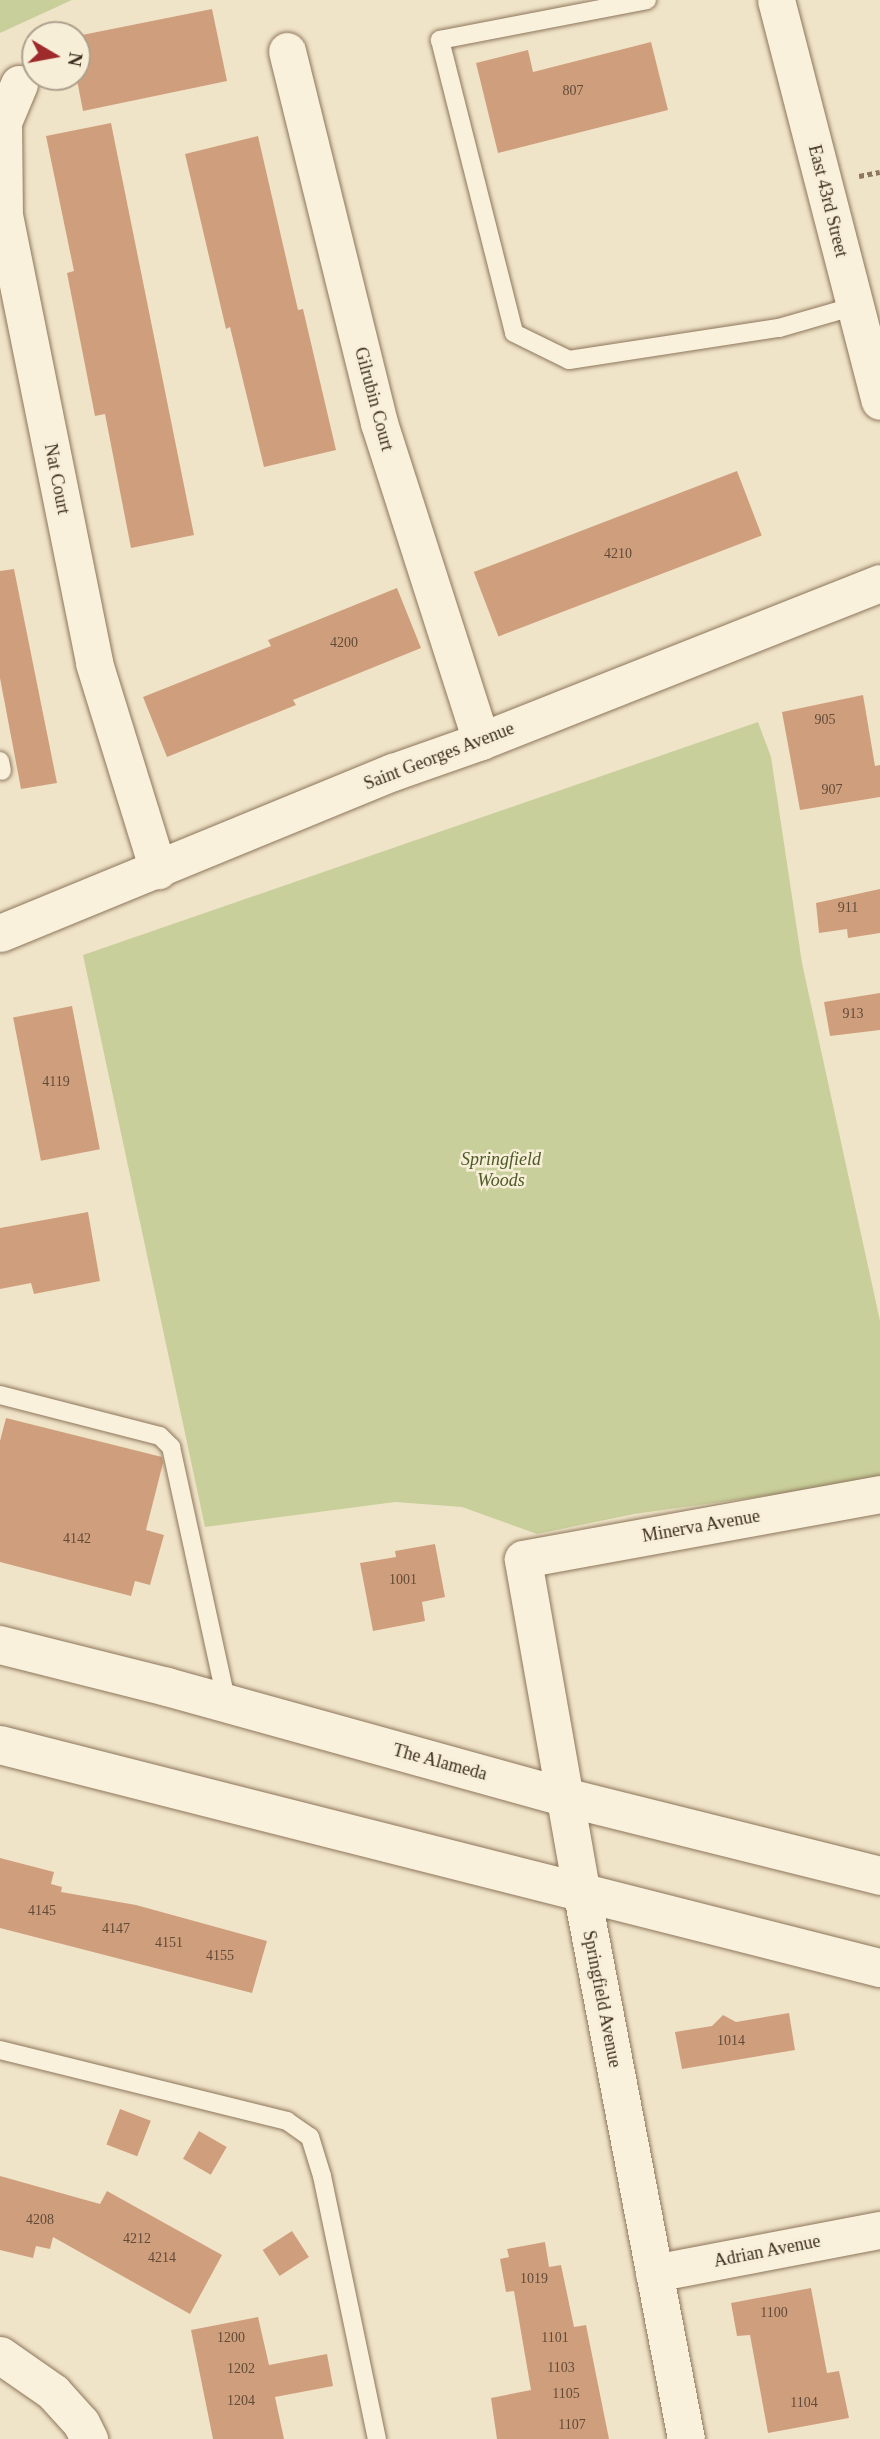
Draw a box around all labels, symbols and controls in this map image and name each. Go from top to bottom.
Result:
north arrow [21,21,91,91]
text: N [64,51,87,68]
house number: 807 [562,83,584,99]
street label: East 43rd Street [804,143,852,259]
street label: Gilrubin Court [350,345,398,453]
street label: Nat Court [40,442,74,516]
house number: 4210 [604,546,632,562]
house number: 4200 [330,635,358,651]
house number: 905 [814,712,836,728]
street label: Saint Georges Avenue [360,717,518,795]
house number: 907 [822,782,842,798]
house number: 911 [838,900,858,916]
house number: 913 [842,1006,864,1022]
house number: 4119 [42,1074,70,1090]
park label: Springfield Woods [461,1149,541,1192]
street label: Minerva Avenue [640,1505,762,1547]
house number: 4142 [63,1531,91,1547]
house number: 1001 [389,1572,417,1588]
street label: The Alameda [390,1739,490,1785]
house number: 4145 [28,1903,56,1919]
house number: 4147 [102,1921,130,1937]
street label: Springfield Avenue [578,1928,626,2070]
house number: 4151 [155,1935,183,1951]
house number: 4155 [206,1948,234,1964]
house number: 1014 [717,2033,745,2049]
house number: 4208 [26,2212,54,2228]
street label: Adrian Avenue [711,2230,823,2272]
house number: 4212 [123,2231,151,2247]
house number: 4214 [148,2250,176,2266]
house number: 1019 [520,2271,548,2287]
house number: 1100 [760,2305,788,2321]
house number: 1200 [217,2330,245,2346]
house number: 1101 [541,2330,569,2346]
house number: 1103 [547,2360,575,2376]
house number: 1202 [227,2361,255,2377]
house number: 1105 [552,2386,580,2402]
house number: 1204 [227,2393,255,2409]
house number: 1104 [790,2395,818,2411]
house number: 1107 [558,2417,586,2433]

